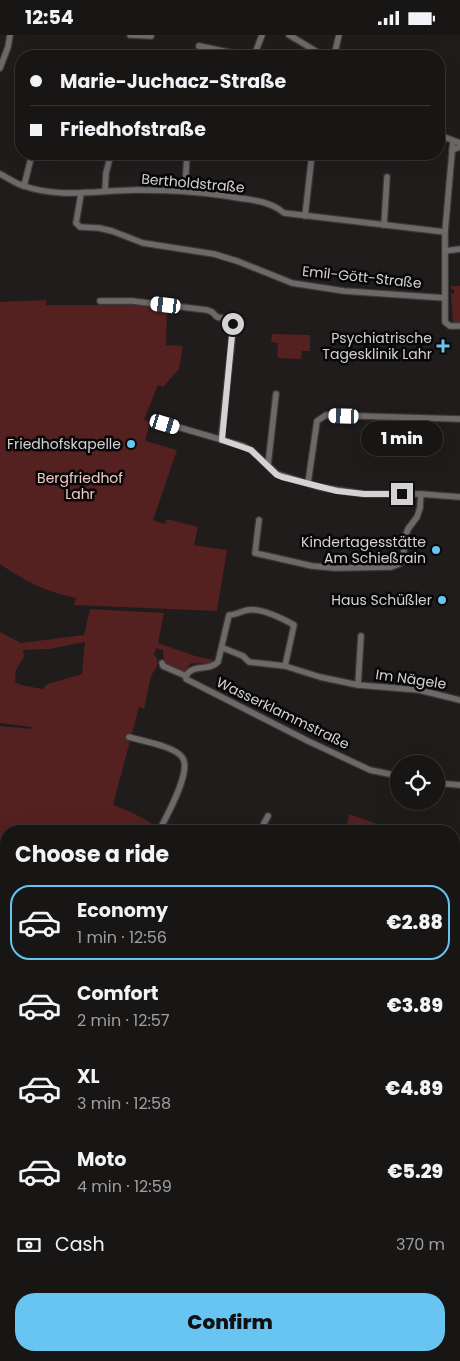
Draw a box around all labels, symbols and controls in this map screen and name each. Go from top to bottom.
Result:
text: 12:54 [25,4,74,31]
text: Marie-Juchacz-Straße [60,68,286,95]
text: Friedhofstraße [60,116,206,143]
street label: Bertholdstraße [140,169,246,198]
street label: Emil-Gött-Straße [301,261,423,293]
car [150,296,181,314]
route start [222,313,244,335]
place label: Psychiatrische Tagesklinik Lahr [322,328,432,364]
marker: Psychiatrische Tagesklinik Lahr [436,339,450,353]
car [328,408,359,424]
car [148,412,181,436]
callout: 1 min [361,421,443,457]
text: 1 min [381,427,423,450]
place label: Friedhofskapelle [7,434,121,454]
marker: Friedhofskapelle [125,438,137,450]
park label: Bergfriedhof Lahr [37,468,123,504]
route end [391,483,413,505]
place label: Kindertagesstätte Am Schießrain [301,532,426,568]
marker: Kindertagesstätte Am Schießrain [430,544,442,556]
place label: Haus Schüßler [331,590,432,610]
marker: Haus Schüßler [436,594,448,606]
street label: Im Nägele [374,664,448,694]
street label: Wasserklammstraße [213,672,353,754]
map controls [390,755,445,810]
button: locate [390,755,445,810]
text: Choose a ride [15,839,169,870]
text: Economy [77,897,168,924]
icon: car [17,900,62,945]
text: €2.88 [387,909,443,936]
text: 1 min · 12:56 [77,926,167,949]
text: Comfort [77,980,159,1007]
icon: car [17,983,62,1028]
text: €3.89 [387,992,443,1019]
text: 2 min · 12:57 [77,1009,170,1032]
text: XL [77,1063,100,1090]
icon: car [17,1066,62,1111]
text: €4.89 [385,1075,443,1102]
text: 3 min · 12:58 [77,1092,171,1115]
text: Moto [77,1146,126,1173]
icon: car [17,1149,62,1194]
text: €5.29 [387,1158,443,1185]
text: 4 min · 12:59 [77,1175,172,1198]
icon: cash [15,1231,43,1259]
text: Cash [55,1231,105,1258]
text: 370 m [396,1233,445,1256]
button: Confirm [15,1293,445,1351]

